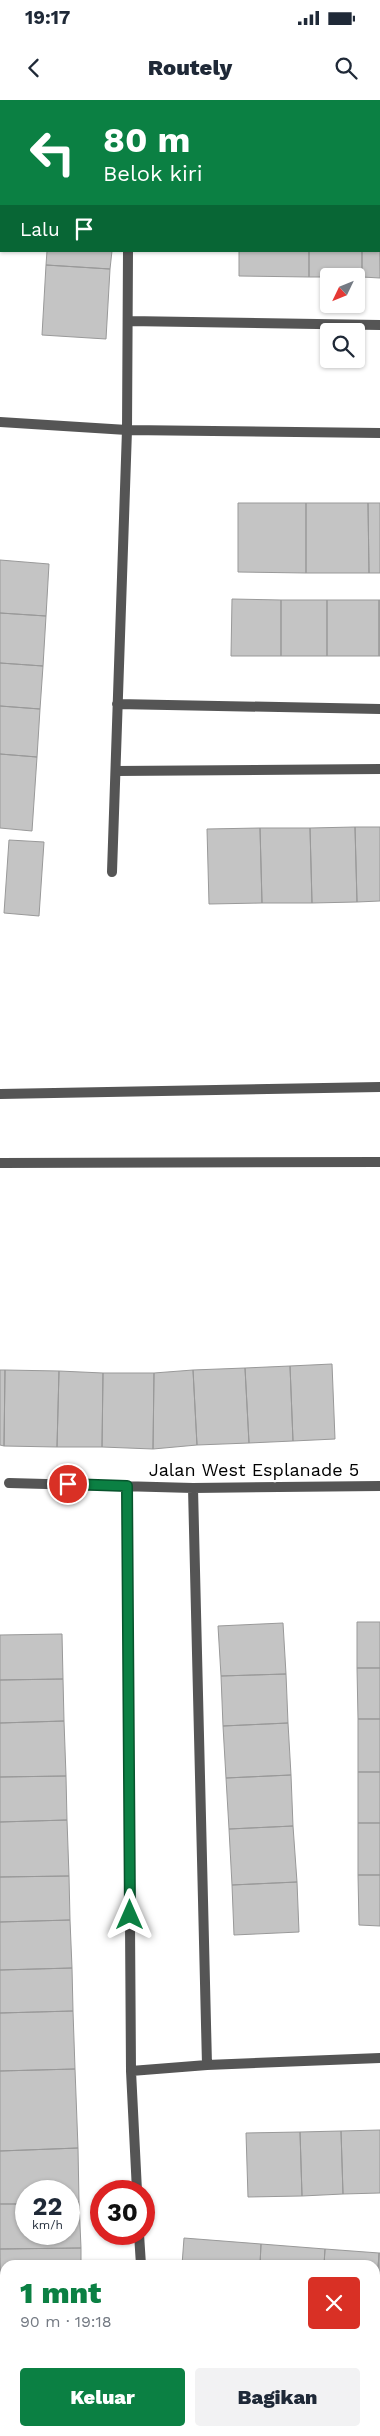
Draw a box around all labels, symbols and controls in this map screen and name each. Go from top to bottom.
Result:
text: 19:17 [25,6,70,29]
icon: back [20,54,48,82]
icon: search [332,54,360,82]
text: Routely [148,55,232,80]
text: 80 m [103,119,190,161]
icon: left [20,120,85,185]
text: Belok kiri [103,161,203,186]
icon: arrive [70,215,98,243]
text: Lalu [20,218,60,241]
north arrow [320,268,365,312]
map controls [320,268,365,368]
button: search [320,323,365,368]
street label: Jalan West Esplanade 5 [149,1459,359,1480]
pin [47,1463,89,1505]
icon: arrive [54,1470,82,1498]
position arrow [103,1888,155,1940]
speed limit sign: 30 [90,2180,155,2245]
text: 22 [33,2192,62,2221]
text: km/h [32,2218,63,2232]
text: 1 mnt [20,2275,101,2310]
button: close [308,2277,360,2329]
text: 90 m · 19:18 [20,2312,112,2331]
button: Keluar [20,2368,185,2426]
button: Bagikan [195,2368,360,2426]

